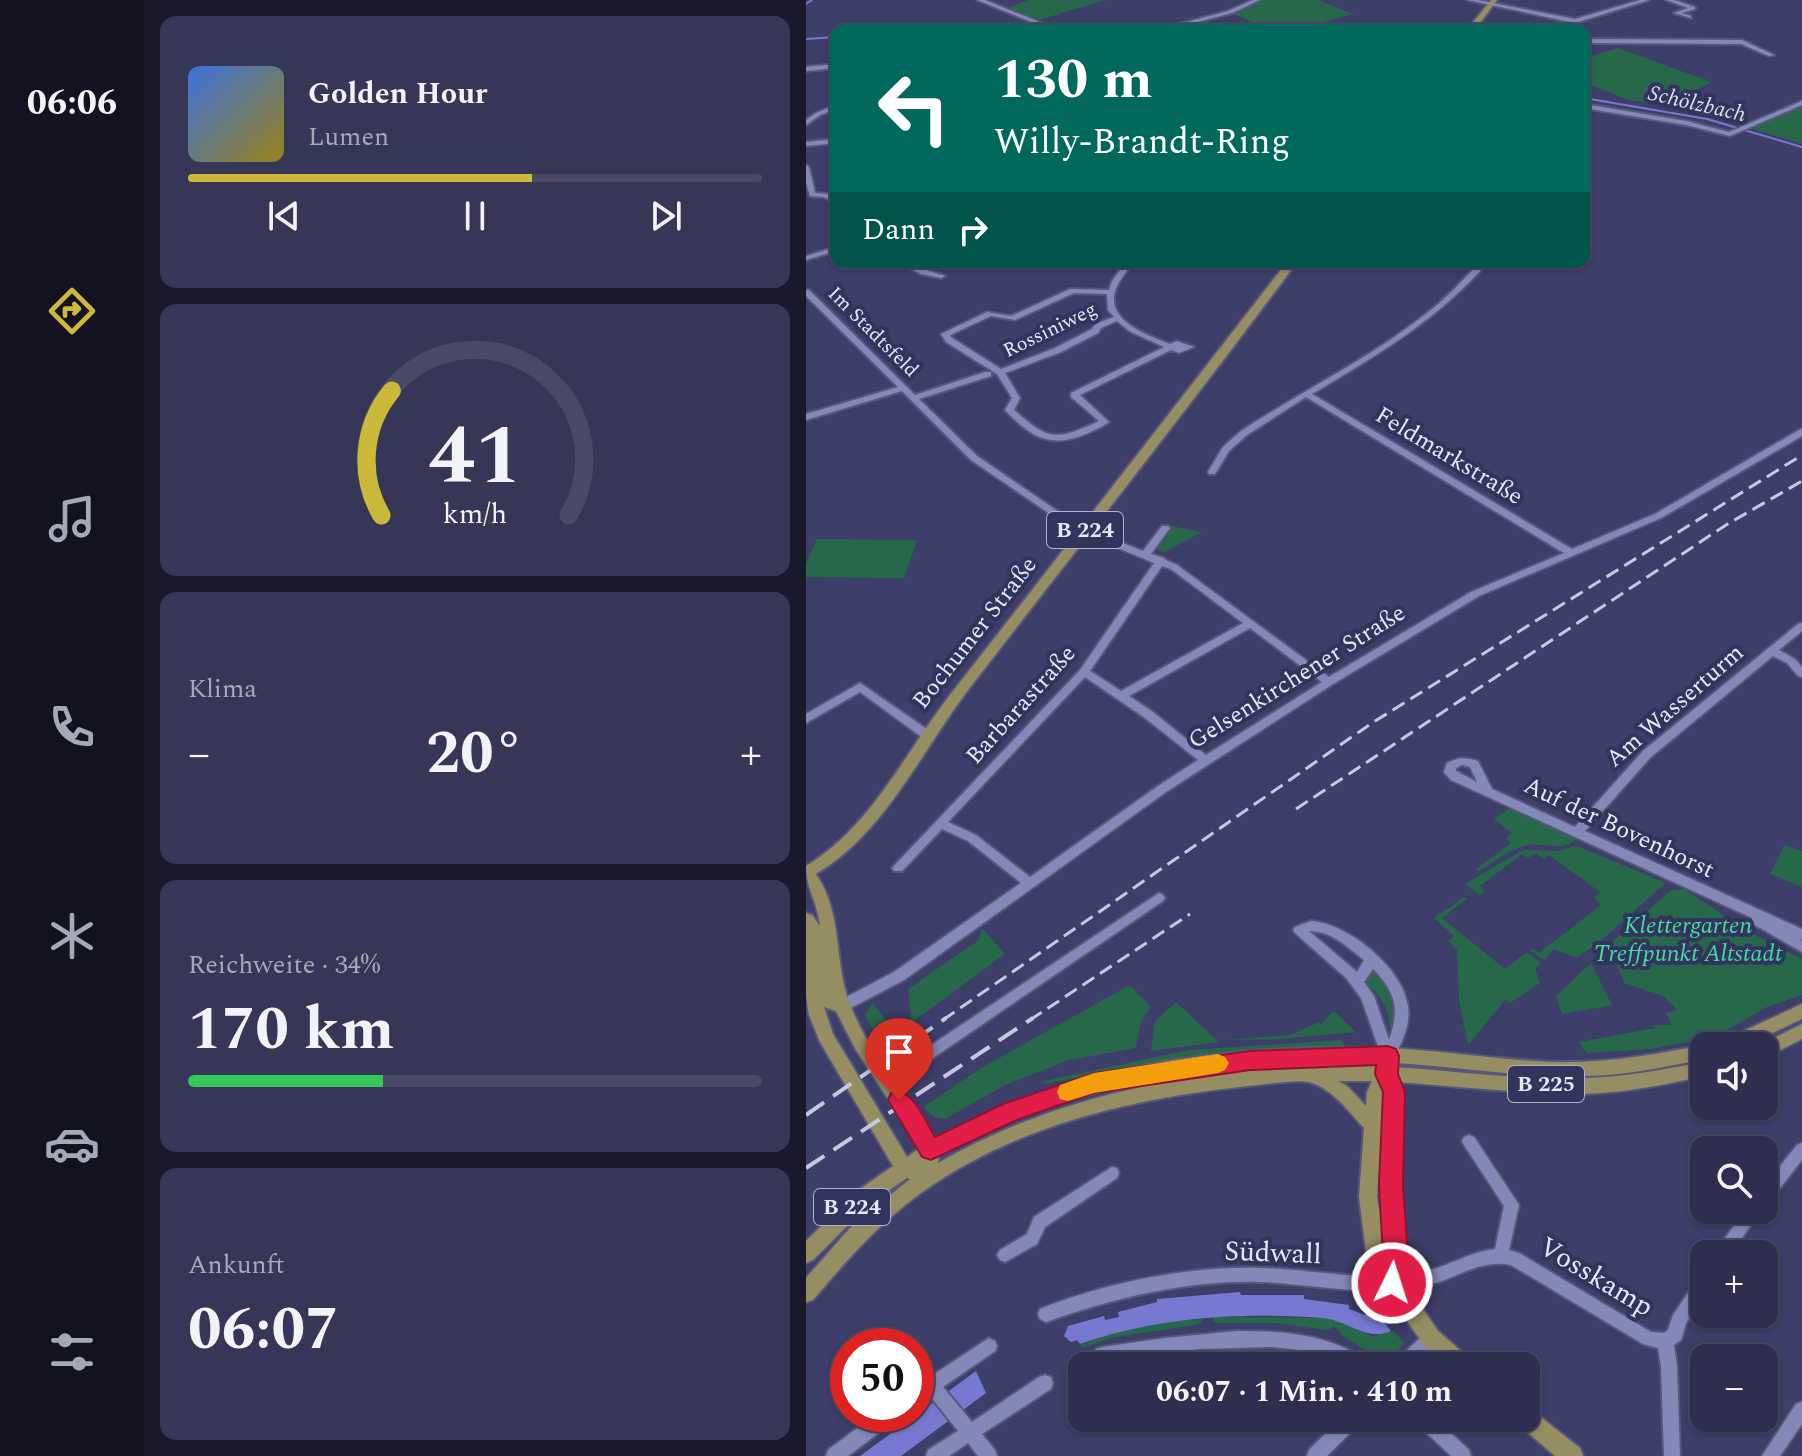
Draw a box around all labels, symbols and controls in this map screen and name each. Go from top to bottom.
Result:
text: 130 m [994,38,1153,123]
icon: left [862,56,966,160]
text: Golden Hour [308,71,488,117]
text: 06:06 [27,76,117,131]
water label: Schölzbach [1645,77,1749,131]
text: Willy-Brandt-Ring [994,115,1290,170]
text: Lumen [308,117,389,157]
icon: previous [262,194,306,238]
icon: pause [453,194,497,238]
icon: next [644,194,688,238]
text: Dann [862,207,935,253]
icon: right [951,208,995,252]
street label: Im Stadtsfeld [821,280,925,384]
icon: directions [44,283,100,339]
street label: Rossiniweg [998,294,1102,366]
text: 41 [428,394,522,521]
street label: Feldmarkstraße [1368,397,1530,515]
icon: music [44,491,100,547]
text: km/h [443,493,507,536]
road number: B 224 [1047,512,1123,548]
street label: Bochumer Straße [904,549,1046,717]
street label: Gelsenkirchener Straße [1181,595,1413,759]
street label: Am Wasserturm [1598,636,1752,776]
street label: Barbarastraße [957,637,1085,773]
text: Klima [188,669,257,709]
icon: phone [44,699,100,755]
text: 20° [426,708,524,800]
text: − [188,721,210,788]
text: + [740,721,762,788]
street label: Auf der Bovenhorst [1518,768,1720,888]
icon: climate [44,908,100,964]
park label: Klettergarten Treffpunkt Altstadt [1594,908,1783,972]
text: Reichweite · 34% [188,945,380,985]
text: 170 km [188,984,394,1076]
pin [865,1018,933,1100]
icon: arrive [877,1030,921,1074]
map controls [1690,1032,1778,1432]
button: sound [1690,1032,1778,1120]
road number: B 225 [1508,1066,1584,1102]
icon: car [44,1116,100,1172]
button: search [1690,1136,1778,1224]
road number: B 224 [814,1189,890,1225]
street label: Vosskamp [1530,1226,1662,1328]
street label: Südwall [1224,1230,1322,1276]
button: + [1690,1240,1778,1328]
position arrow [1350,1241,1434,1325]
text: Ankunft [188,1245,285,1285]
text: 06:07 [188,1284,339,1376]
icon: filters [44,1324,100,1380]
speed limit sign: 50 [830,1328,934,1432]
button: − [1690,1344,1778,1432]
text: 06:07 · 1 Min. · 410 m [1156,1369,1452,1415]

